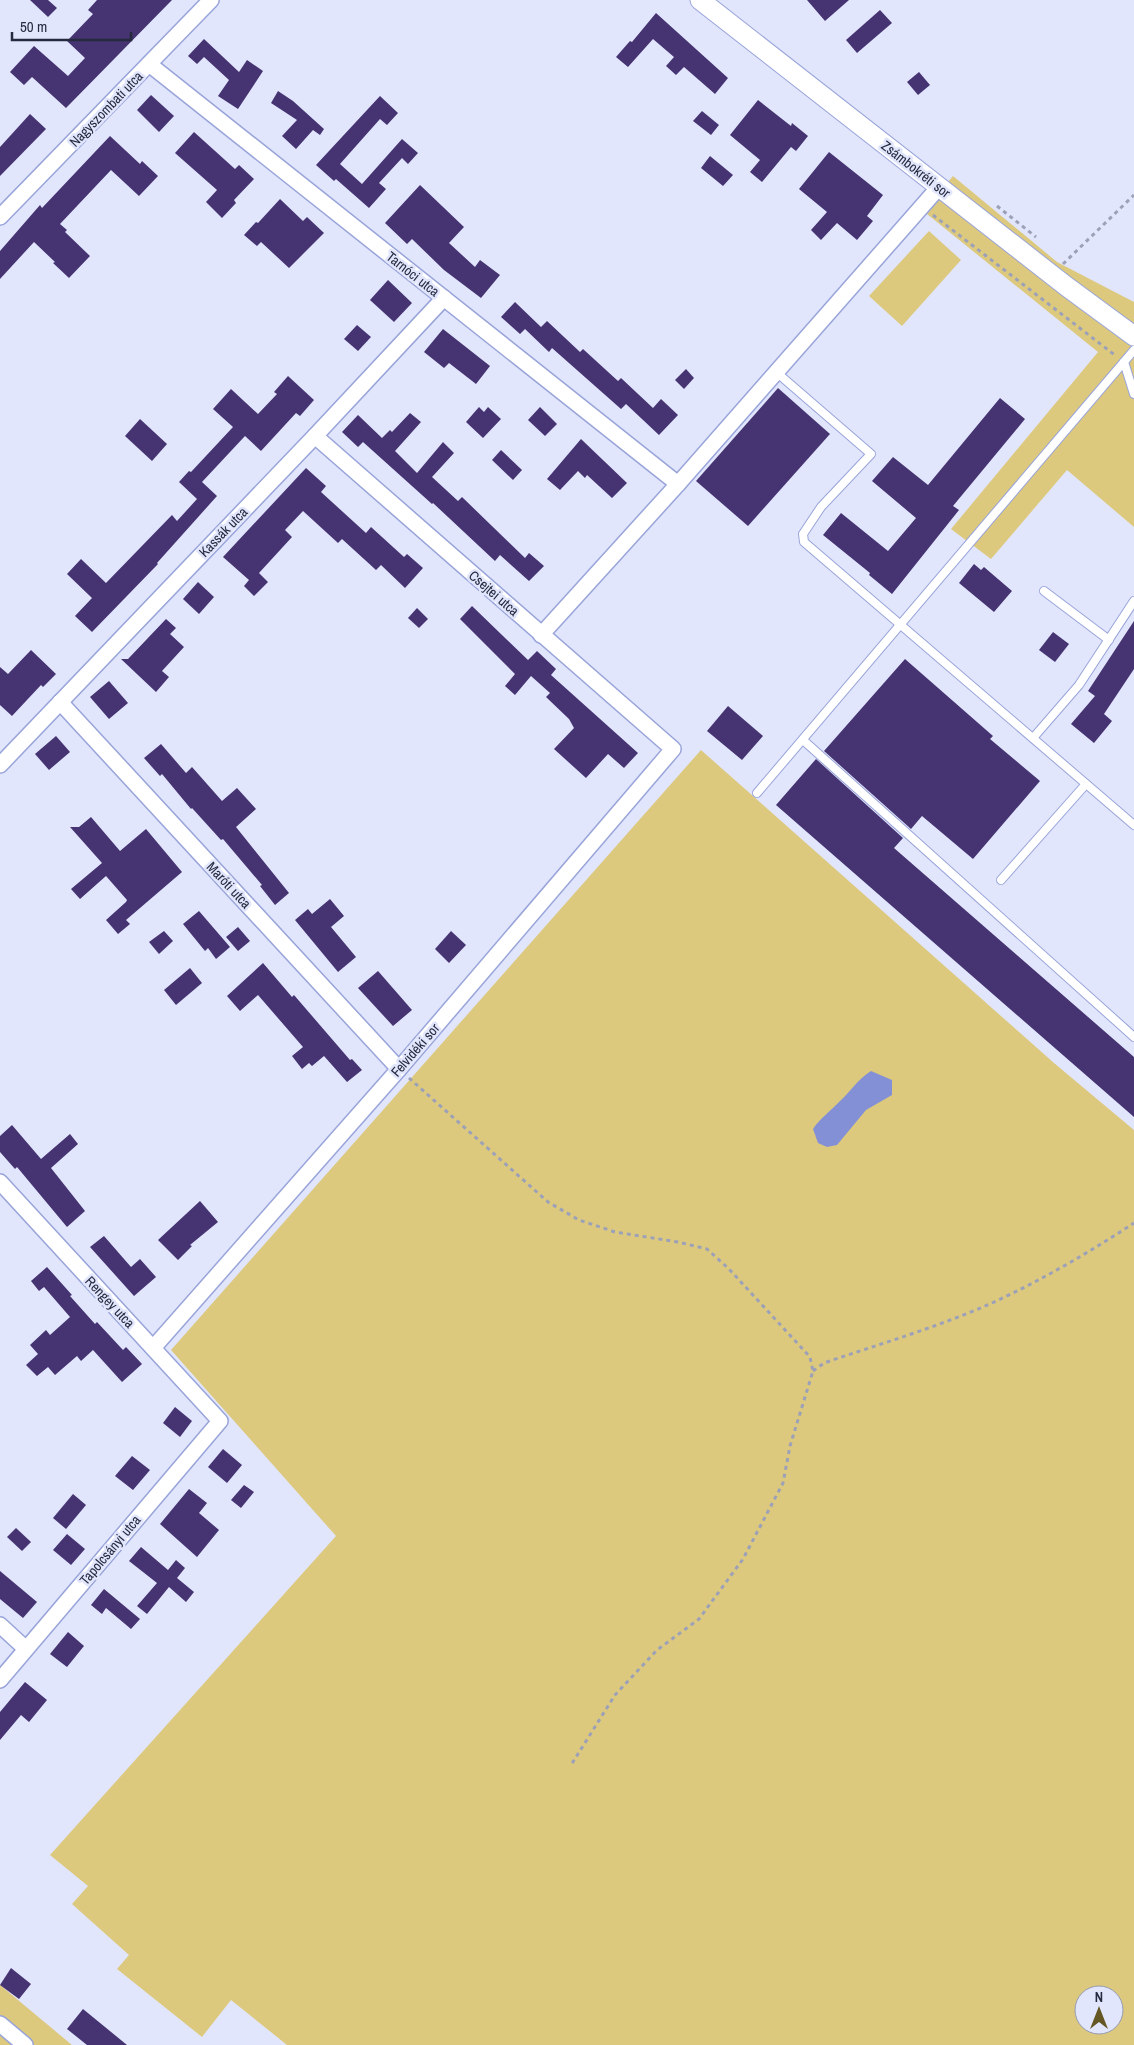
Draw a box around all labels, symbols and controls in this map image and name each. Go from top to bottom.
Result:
scale bar [12,10,131,42]
text: 50 m [20,16,47,37]
street label: Nagyszombati utca [65,67,147,151]
street label: Zsámbokréti sor [878,136,954,202]
street label: Tarnóci utca [383,248,444,301]
street label: Kassák utca [195,503,252,561]
street label: Csejtei utca [465,566,523,620]
street label: Maróti utca [203,858,256,913]
street label: Felvidéki sor [387,1019,443,1080]
street label: Rengey utca [81,1272,139,1332]
street label: Tapolcsányi utca [76,1511,145,1589]
north arrow [1074,1985,1124,2035]
text: N [1095,1988,1103,2006]

